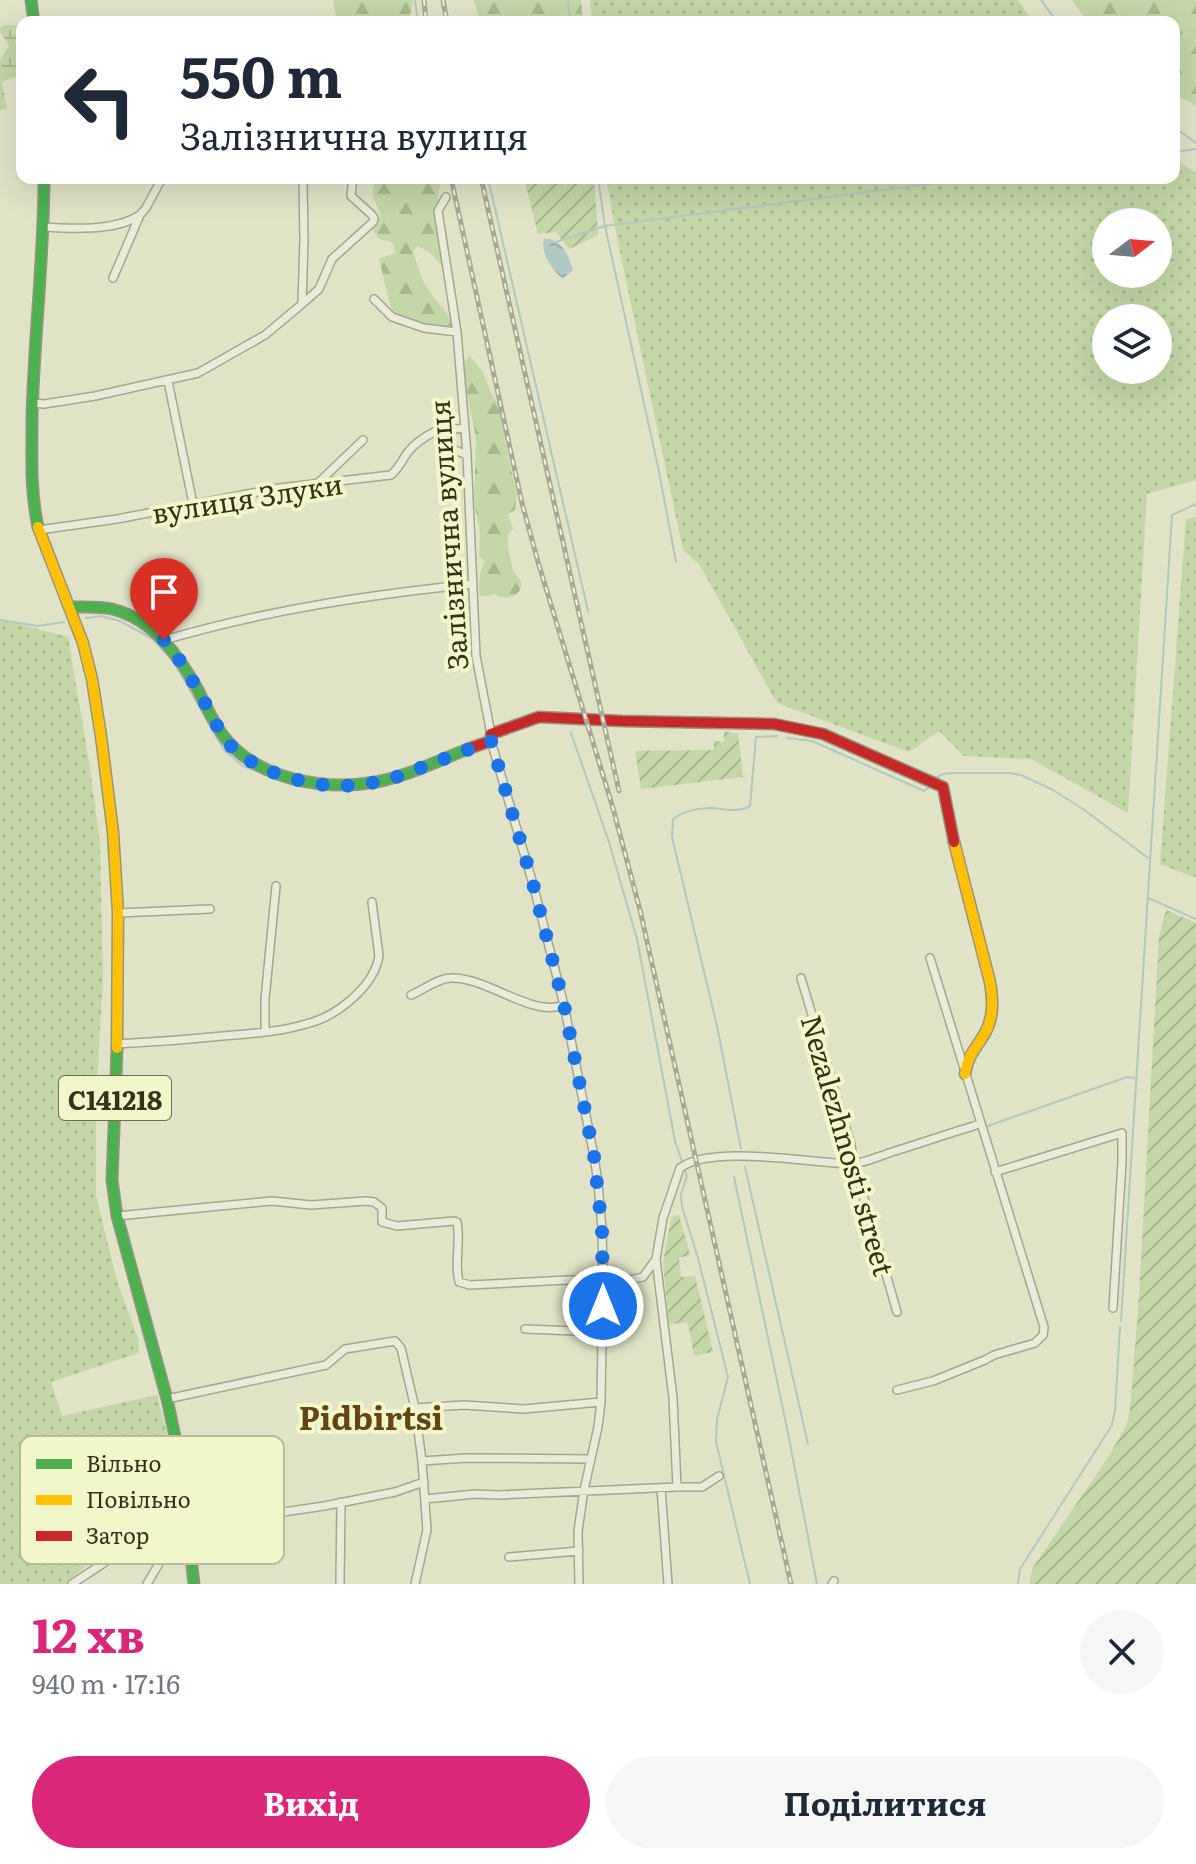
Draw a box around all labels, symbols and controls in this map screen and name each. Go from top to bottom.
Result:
text: 550 m [180,32,342,115]
icon: left [48,48,152,152]
text: Залізнична вулиця [180,108,528,161]
north arrow [1092,208,1172,288]
map controls [1092,208,1172,384]
button: layers [1092,304,1172,384]
street label: Залізнична вулиця [417,398,477,672]
street label: вулиця Злуки [149,461,345,533]
pin [130,558,198,640]
icon: arrive [142,570,186,614]
street label: Nezalezhnosti street [792,1010,907,1281]
road number: С141218 [59,1076,171,1120]
position arrow [561,1264,645,1348]
district label: Pidbirtsi [299,1392,443,1440]
legend [20,1436,284,1564]
text: Вільно [86,1446,161,1479]
text: Повільно [86,1482,191,1515]
text: Затор [86,1518,149,1551]
text: 12 хв [32,1597,145,1668]
button: close [1080,1610,1164,1694]
text: 940 m · 17:16 [32,1663,180,1702]
button: Вихід [32,1756,590,1848]
button: Поділитися [606,1756,1164,1848]

